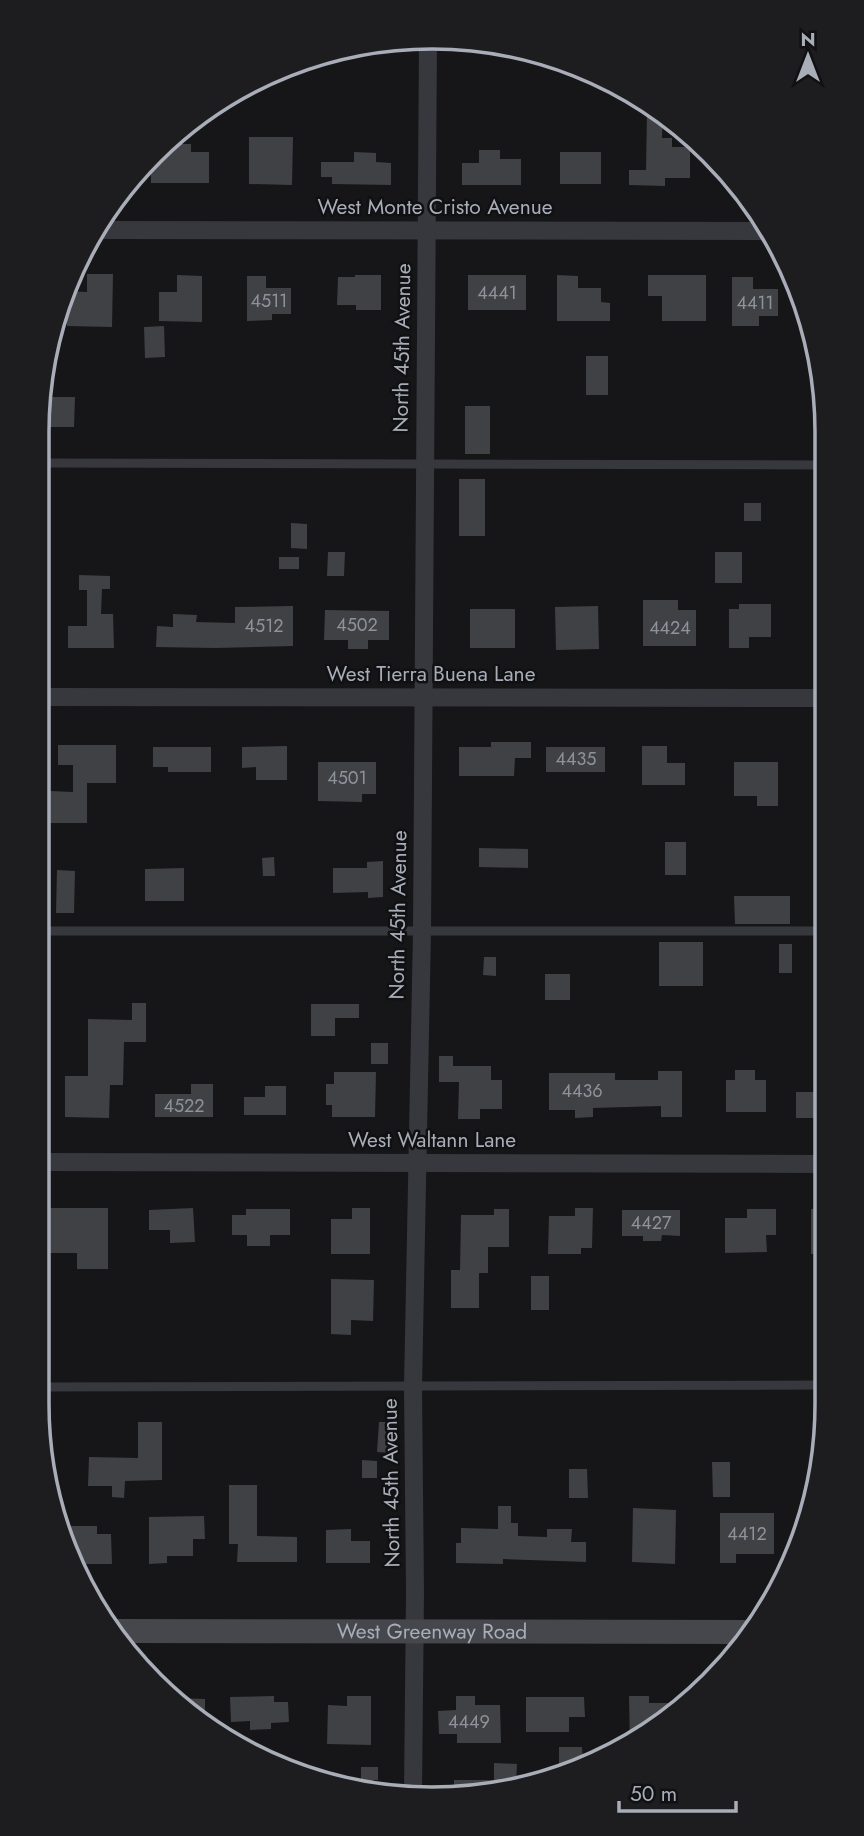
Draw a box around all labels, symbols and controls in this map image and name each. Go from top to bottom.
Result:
north arrow [773,21,843,91]
text: N [800,26,816,53]
street label: West Monte Cristo Avenue [317,192,553,222]
street label: North 45th Avenue [386,263,418,433]
house number: 4441 [477,280,517,306]
house number: 4511 [251,288,287,314]
house number: 4411 [736,290,774,316]
house number: 4502 [336,612,378,638]
house number: 4512 [245,613,284,639]
house number: 4424 [649,615,691,641]
street label: West Tierra Buena Lane [327,659,536,689]
house number: 4435 [556,746,596,772]
house number: 4501 [327,765,367,791]
street label: North 45th Avenue [382,830,414,1000]
house number: 4436 [561,1078,603,1104]
house number: 4522 [163,1093,205,1119]
street label: West Waltann Lane [348,1125,516,1155]
house number: 4427 [631,1210,672,1236]
street label: North 45th Avenue [375,1398,407,1568]
house number: 4412 [727,1521,767,1547]
street label: West Greenway Road [337,1616,527,1647]
house number: 4449 [448,1709,490,1735]
scale bar [619,1770,736,1814]
text: 50 m [630,1779,677,1809]

